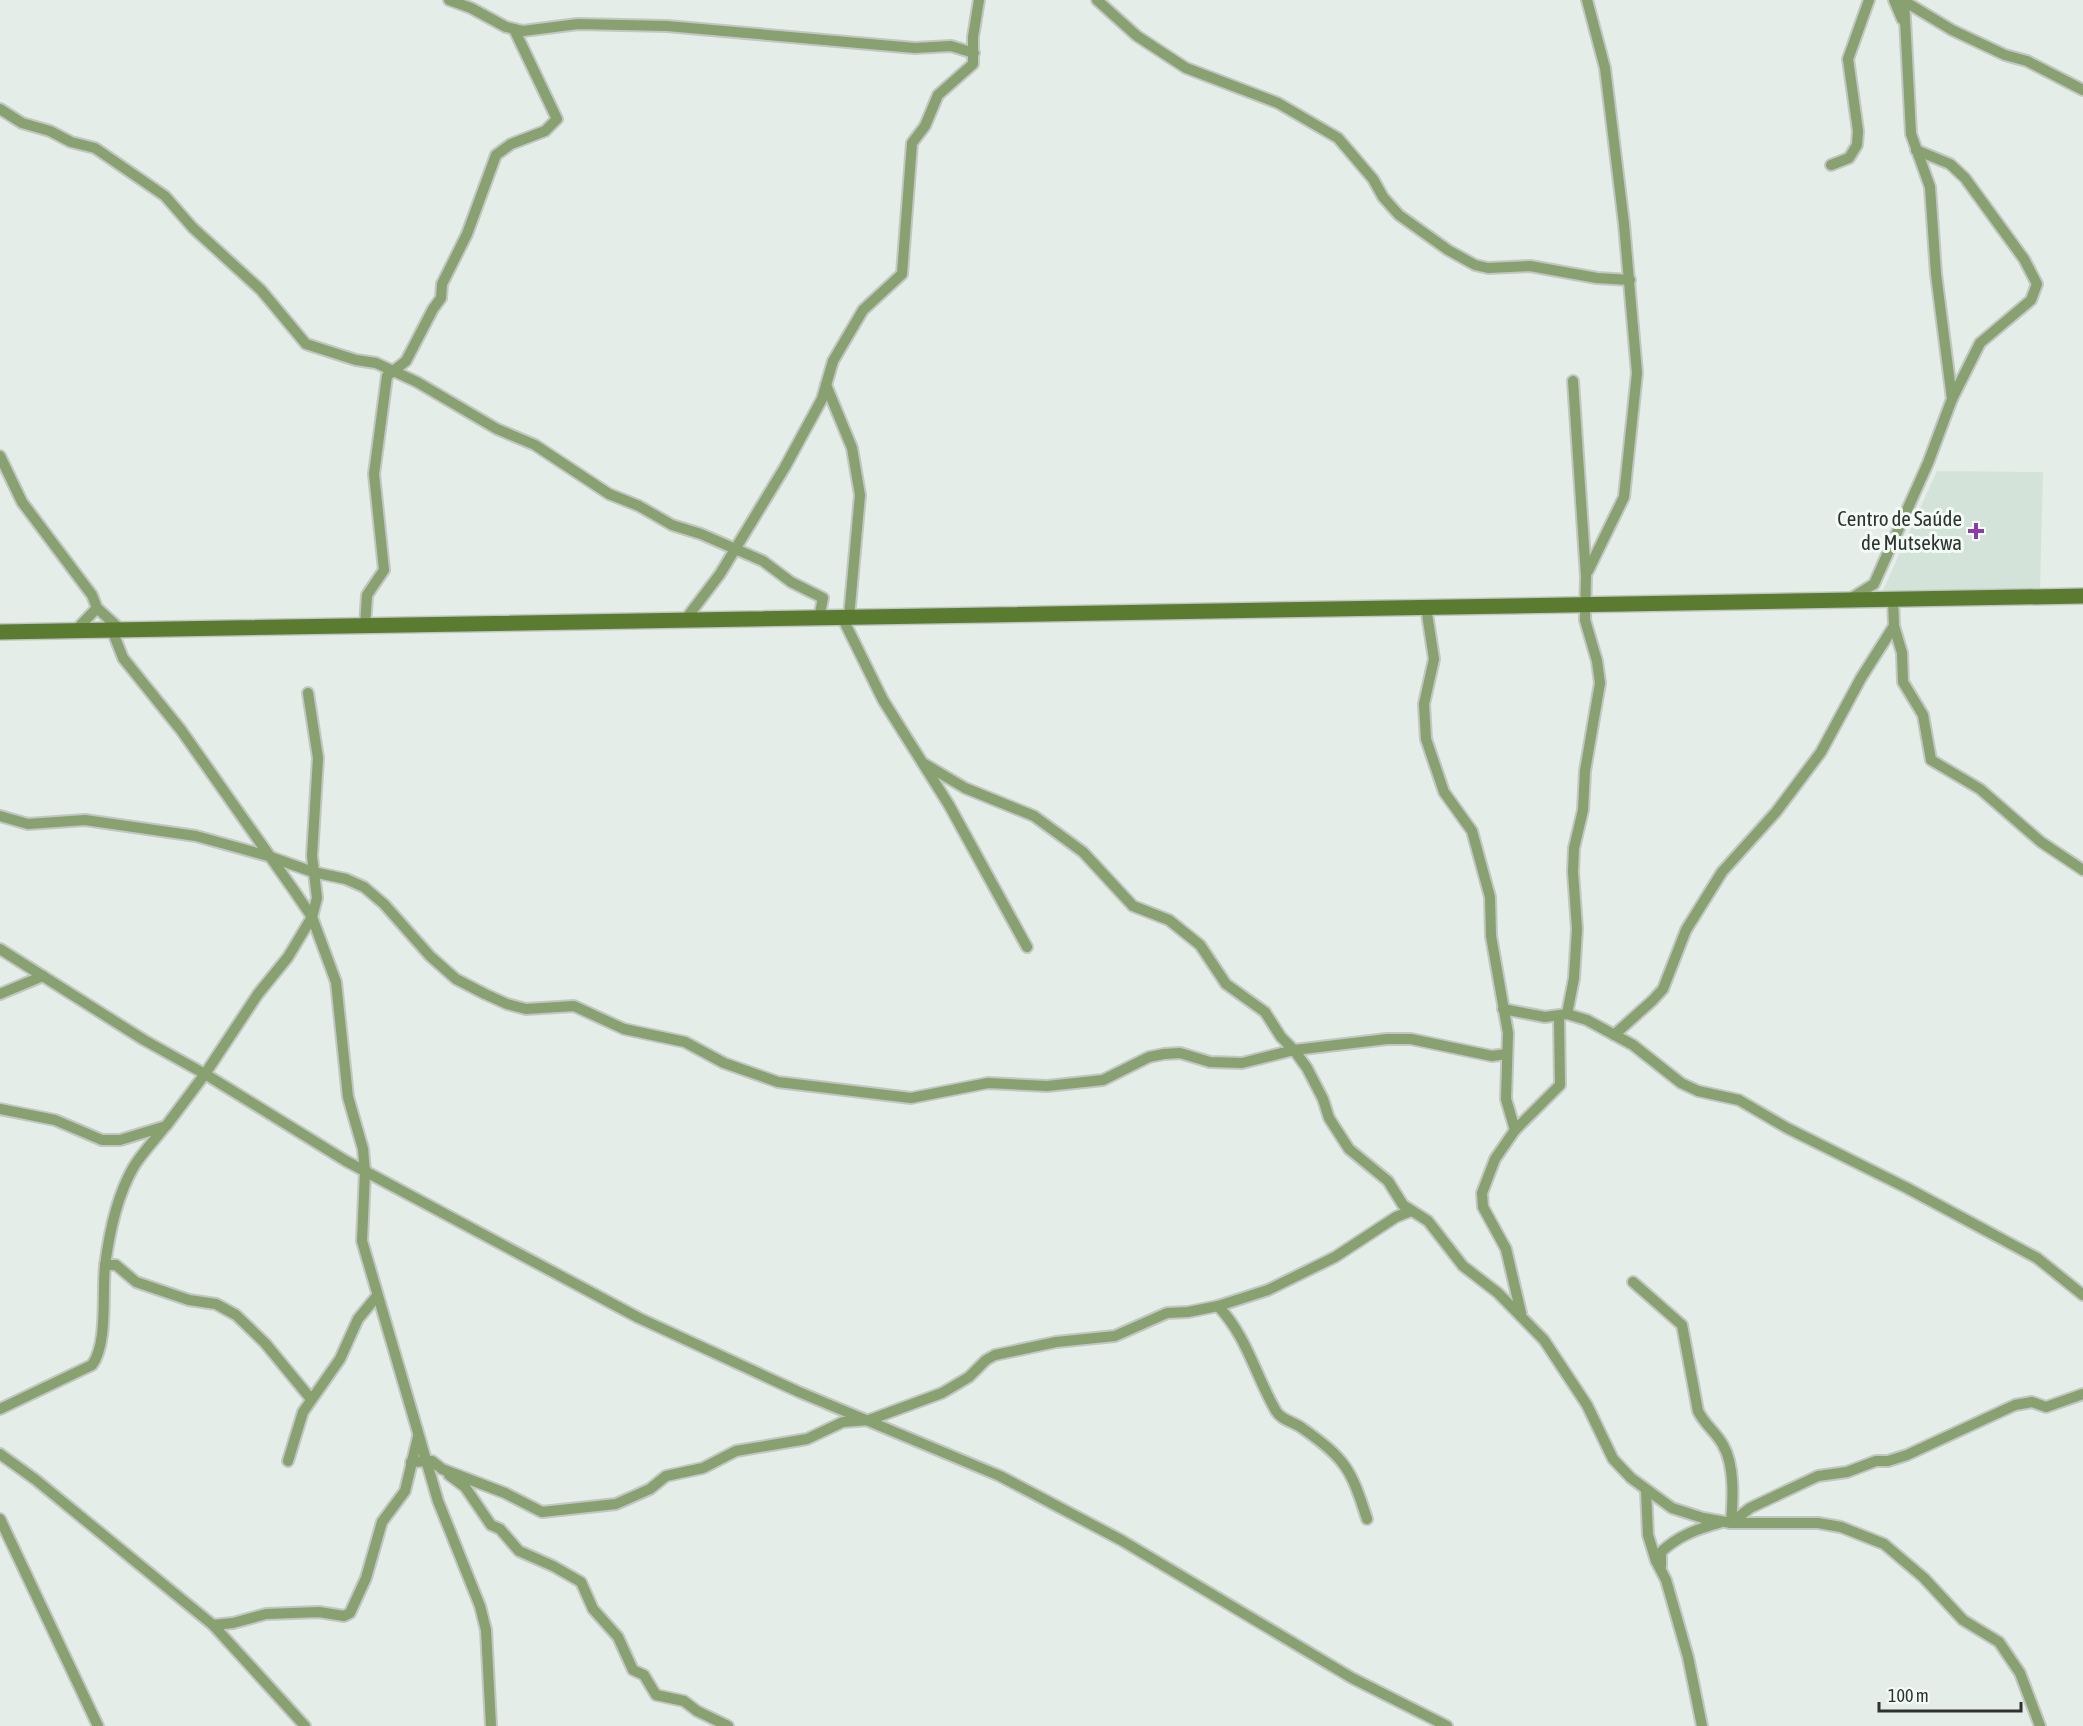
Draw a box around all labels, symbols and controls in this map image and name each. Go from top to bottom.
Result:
place label: Centro de Saúde de Mutsekwa [1837,506,1962,554]
marker: Centro de Saúde de Mutsekwa [1967,522,1985,540]
scale bar [1879,1675,2022,1713]
text: 100 m [1888,1685,1929,1706]

